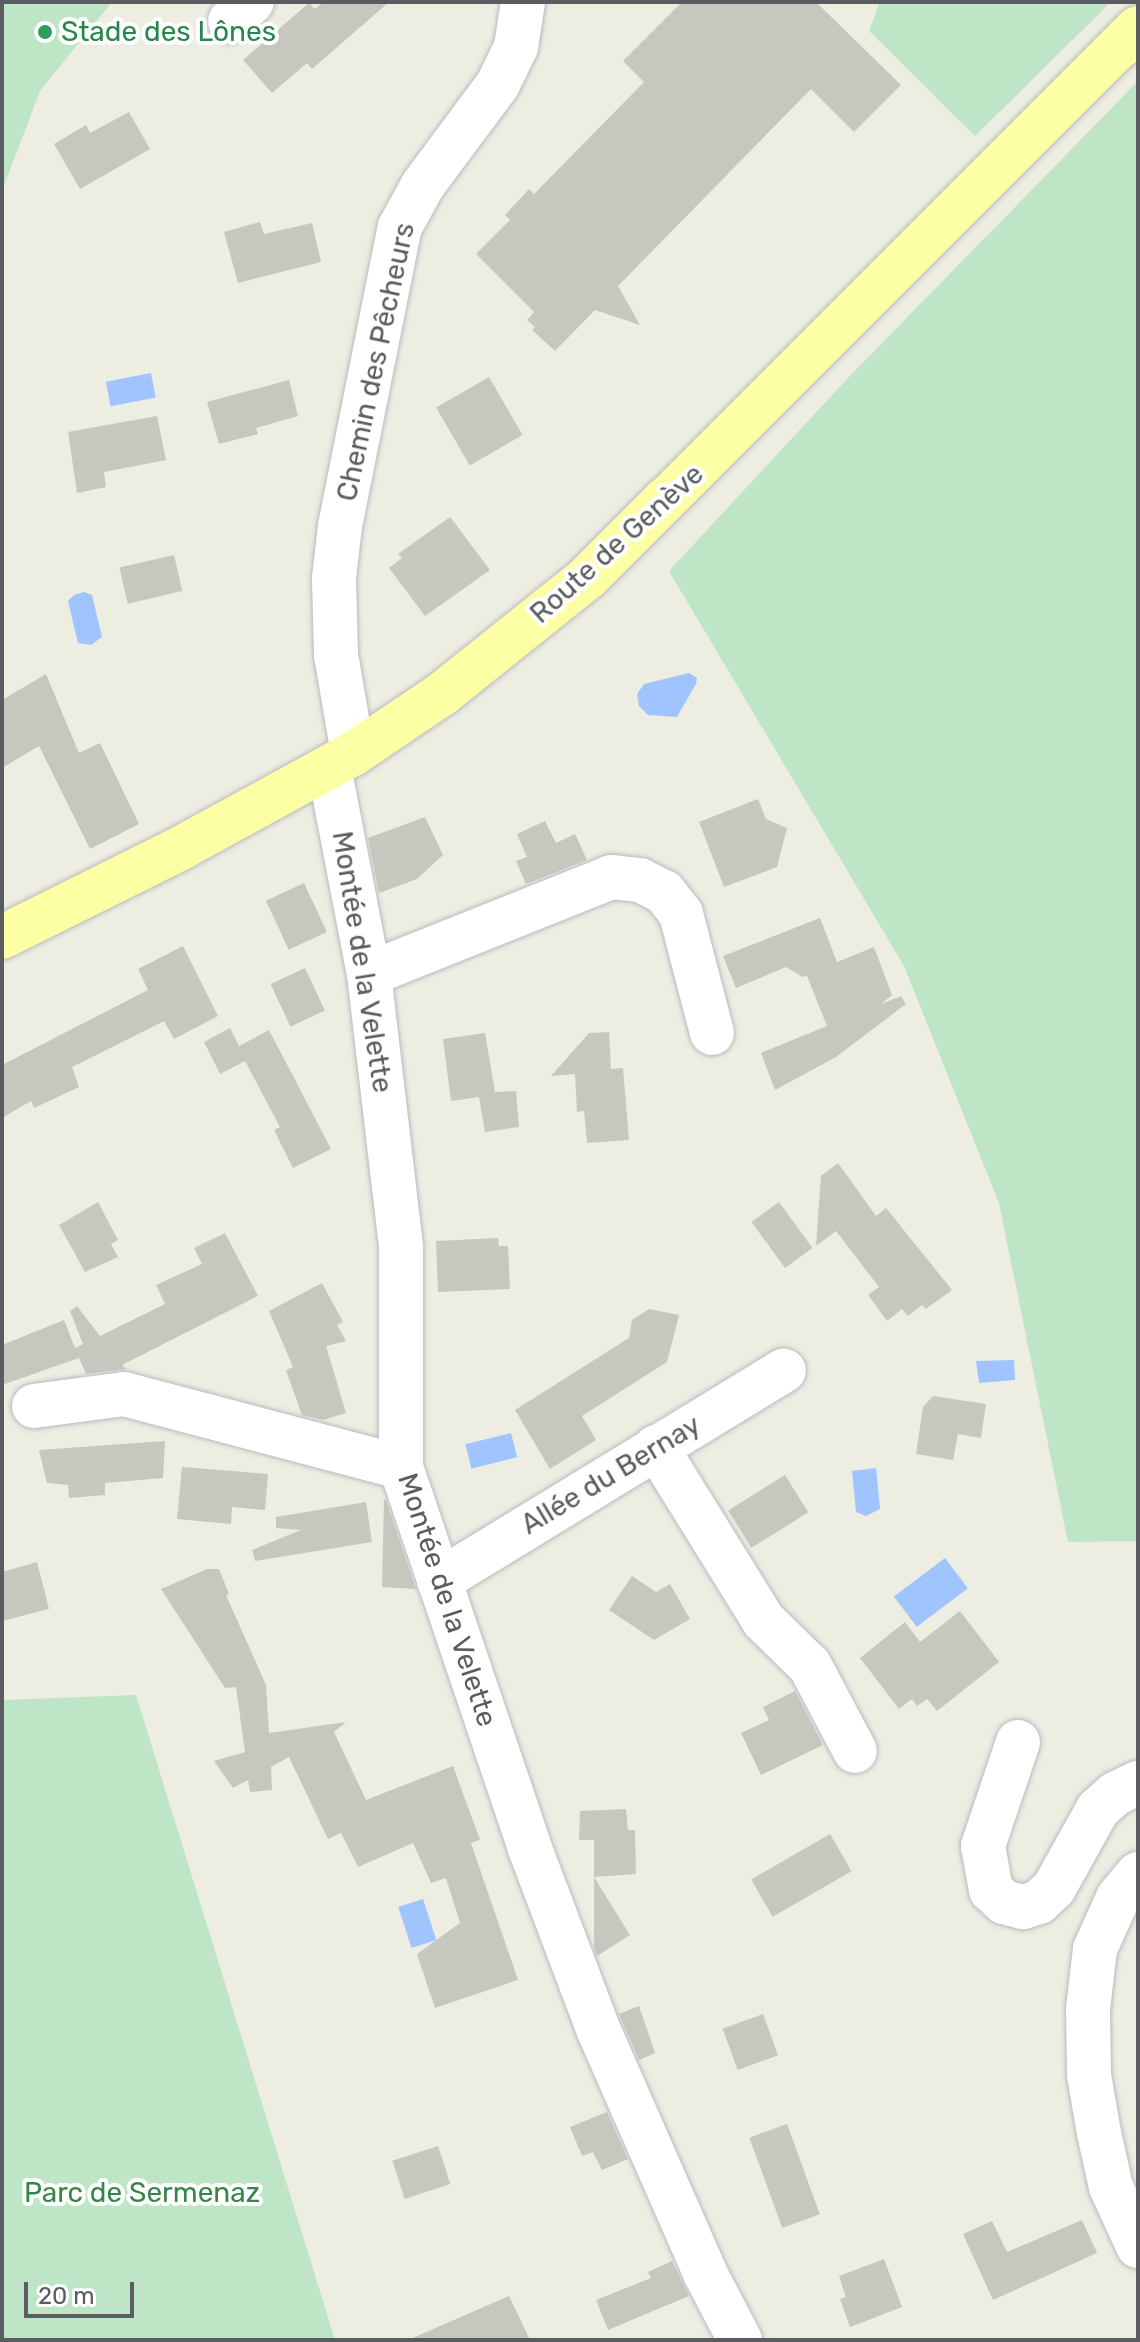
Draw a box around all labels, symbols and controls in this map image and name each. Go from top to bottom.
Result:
place label: Stade des Lônes [61,15,276,49]
marker: Stade des Lônes [36,23,54,41]
street label: Chemin des Pêcheurs [330,220,422,504]
street label: Route de Genève [524,457,710,631]
street label: Montée de la Velette [325,828,399,1096]
street label: Allée du Bernay [515,1408,707,1542]
street label: Montée de la Velette [390,1469,504,1731]
park label: Parc de Sermenaz [24,2176,260,2210]
scale bar [28,2266,138,2316]
text: 20 m [38,2282,95,2310]

